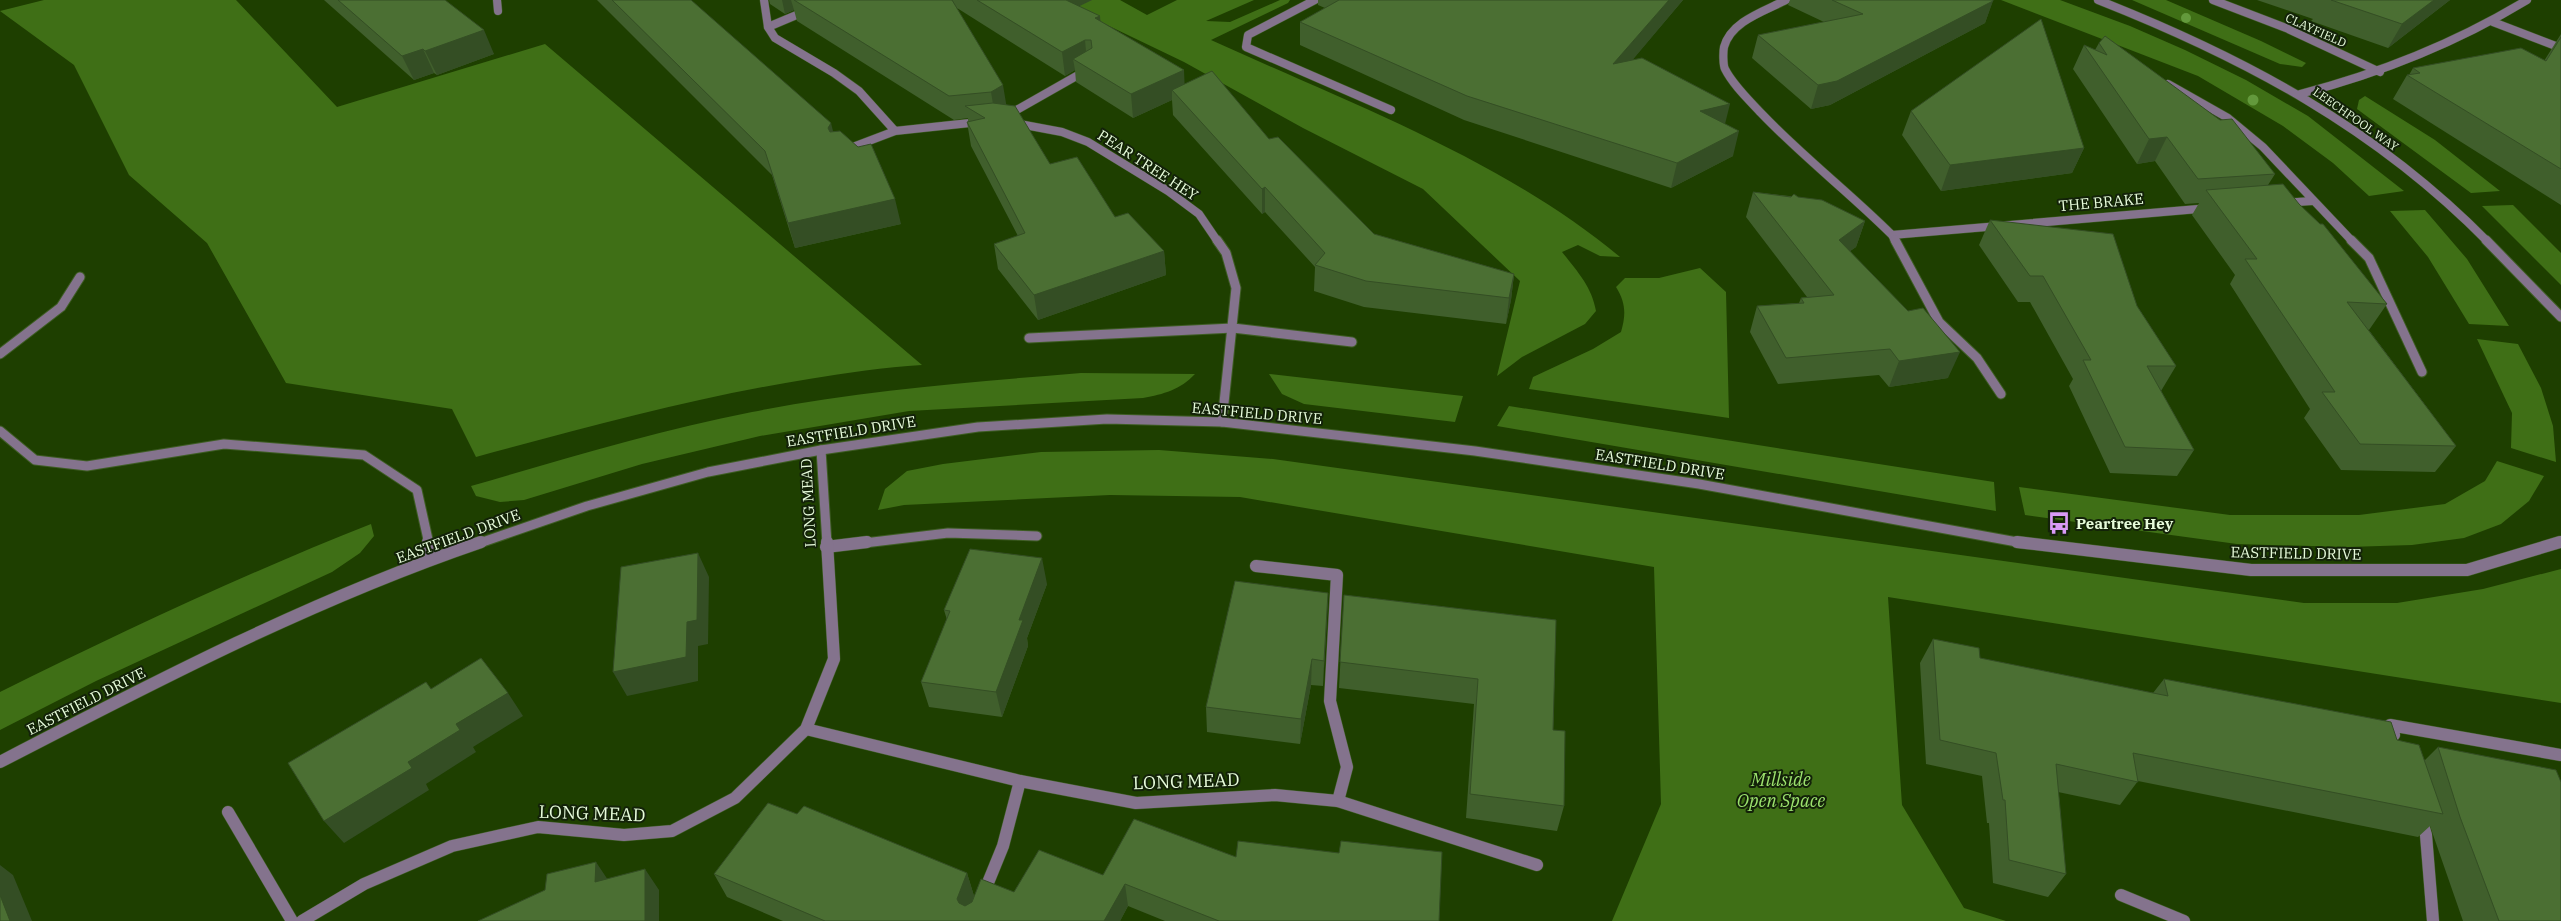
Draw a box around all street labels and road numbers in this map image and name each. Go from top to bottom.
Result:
street label: CLAYFIELD [2283,10,2349,50]
street label: LEECHPOOL WAY [2310,84,2402,154]
street label: PEAR TREE HEY [1094,125,1202,205]
street label: THE BRAKE [2058,189,2144,215]
street label: EASTFIELD DRIVE [1191,398,1323,428]
street label: EASTFIELD DRIVE [785,411,917,451]
street label: EASTFIELD DRIVE [1594,444,1726,484]
street label: LONG MEAD [796,458,820,548]
street label: EASTFIELD DRIVE [393,505,523,567]
street label: EASTFIELD DRIVE [2230,542,2362,564]
street label: EASTFIELD DRIVE [23,663,149,739]
street label: LONG MEAD [1132,768,1240,794]
street label: LONG MEAD [538,800,646,826]

